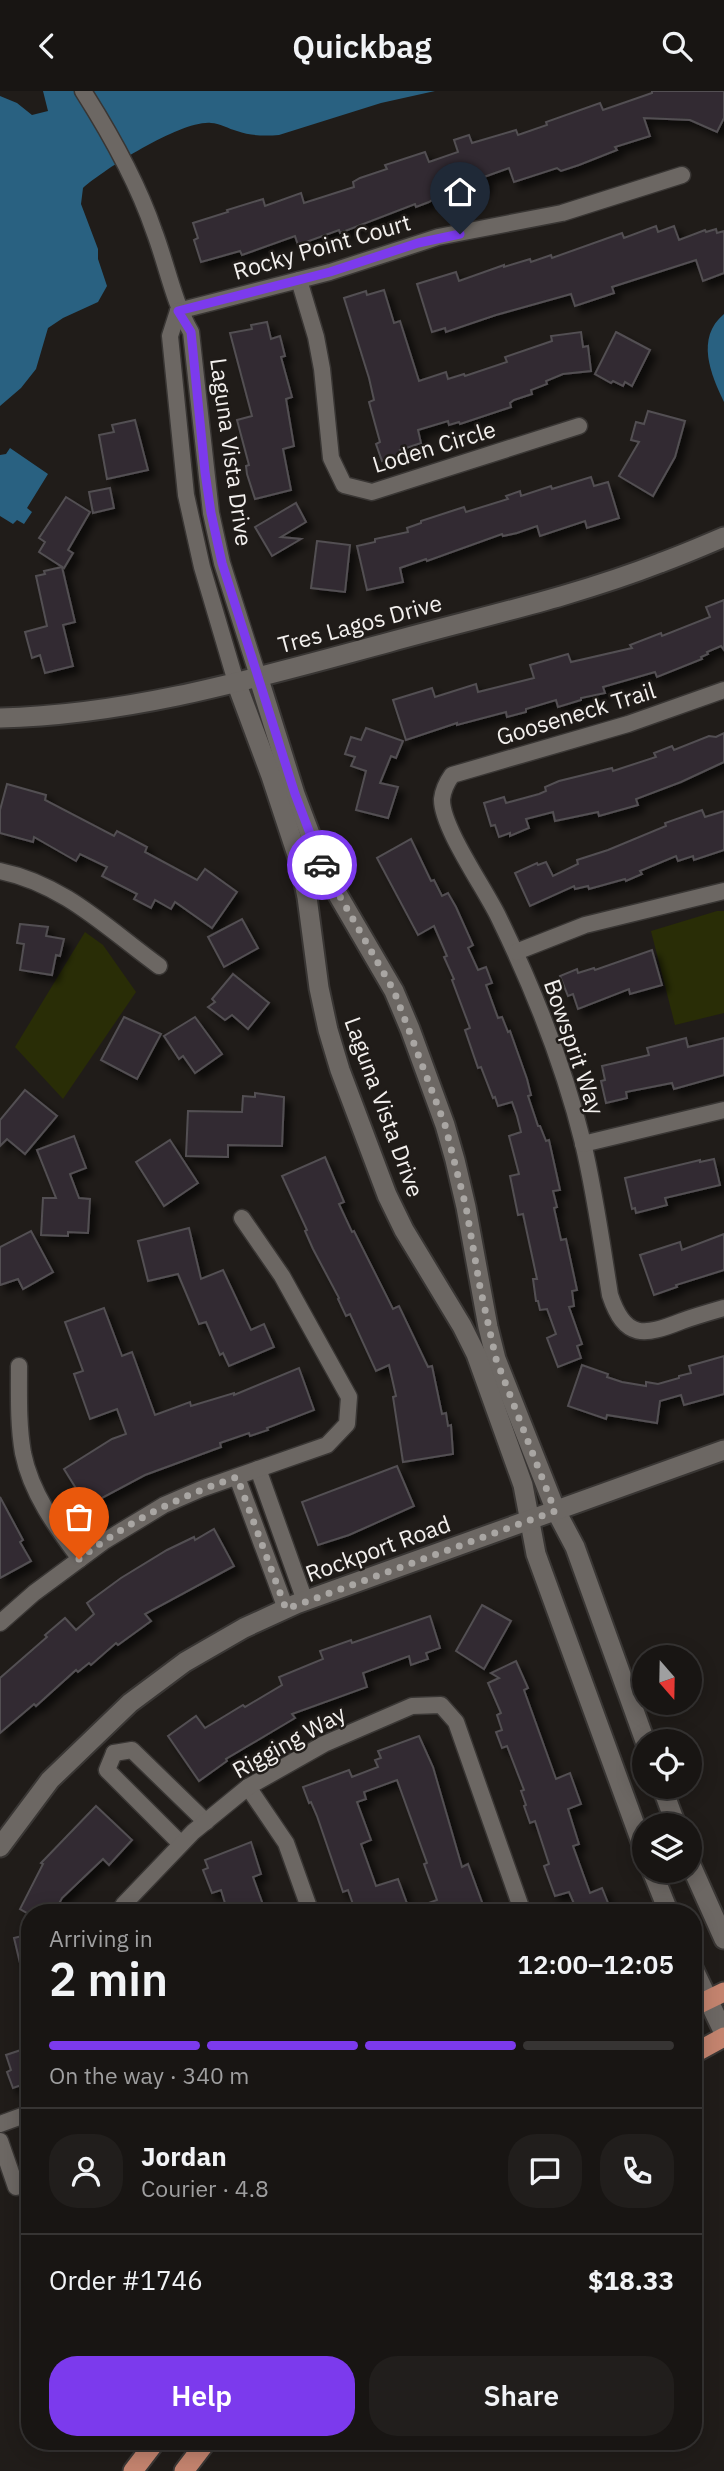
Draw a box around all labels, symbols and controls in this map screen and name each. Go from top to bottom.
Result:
text: Quickbag [292,25,432,67]
icon: back [28,27,66,65]
icon: search [658,27,696,65]
pin [430,162,490,234]
icon: home [441,173,479,211]
street label: Rocky Point Court [229,206,414,286]
street label: Laguna Vista Drive [204,356,260,548]
street label: Loden Circle [368,413,499,479]
street label: Tres Lagos Drive [275,587,445,659]
street label: Gooseneck Trail [492,675,659,752]
courier [287,830,357,900]
icon: car [303,846,341,884]
street label: Bowsprit Way [538,975,612,1119]
street label: Laguna Vista Drive [338,1012,431,1201]
pin [49,1487,109,1559]
icon: bag [60,1498,98,1536]
street label: Rockport Road [301,1508,454,1588]
north arrow [632,1645,702,1715]
map controls [632,1645,702,1883]
street label: Rigging Way [227,1697,351,1785]
button: locate [632,1729,702,1799]
button: layers [632,1813,702,1883]
text: Arriving in [49,1923,153,1953]
text: 12:00–12:05 [517,1947,674,1981]
text: 2 min [49,1949,168,2009]
text: On the way · 340 m [49,2060,249,2090]
button: person [49,2134,123,2208]
button: chat [508,2134,582,2208]
button: phone [600,2134,674,2208]
text: Jordan [141,2139,227,2173]
text: Courier · 4.8 [141,2173,269,2203]
text: Order #1746 [49,2263,203,2297]
text: $18.33 [588,2263,674,2297]
button: Help [49,2356,355,2436]
button: Share [369,2356,674,2436]

